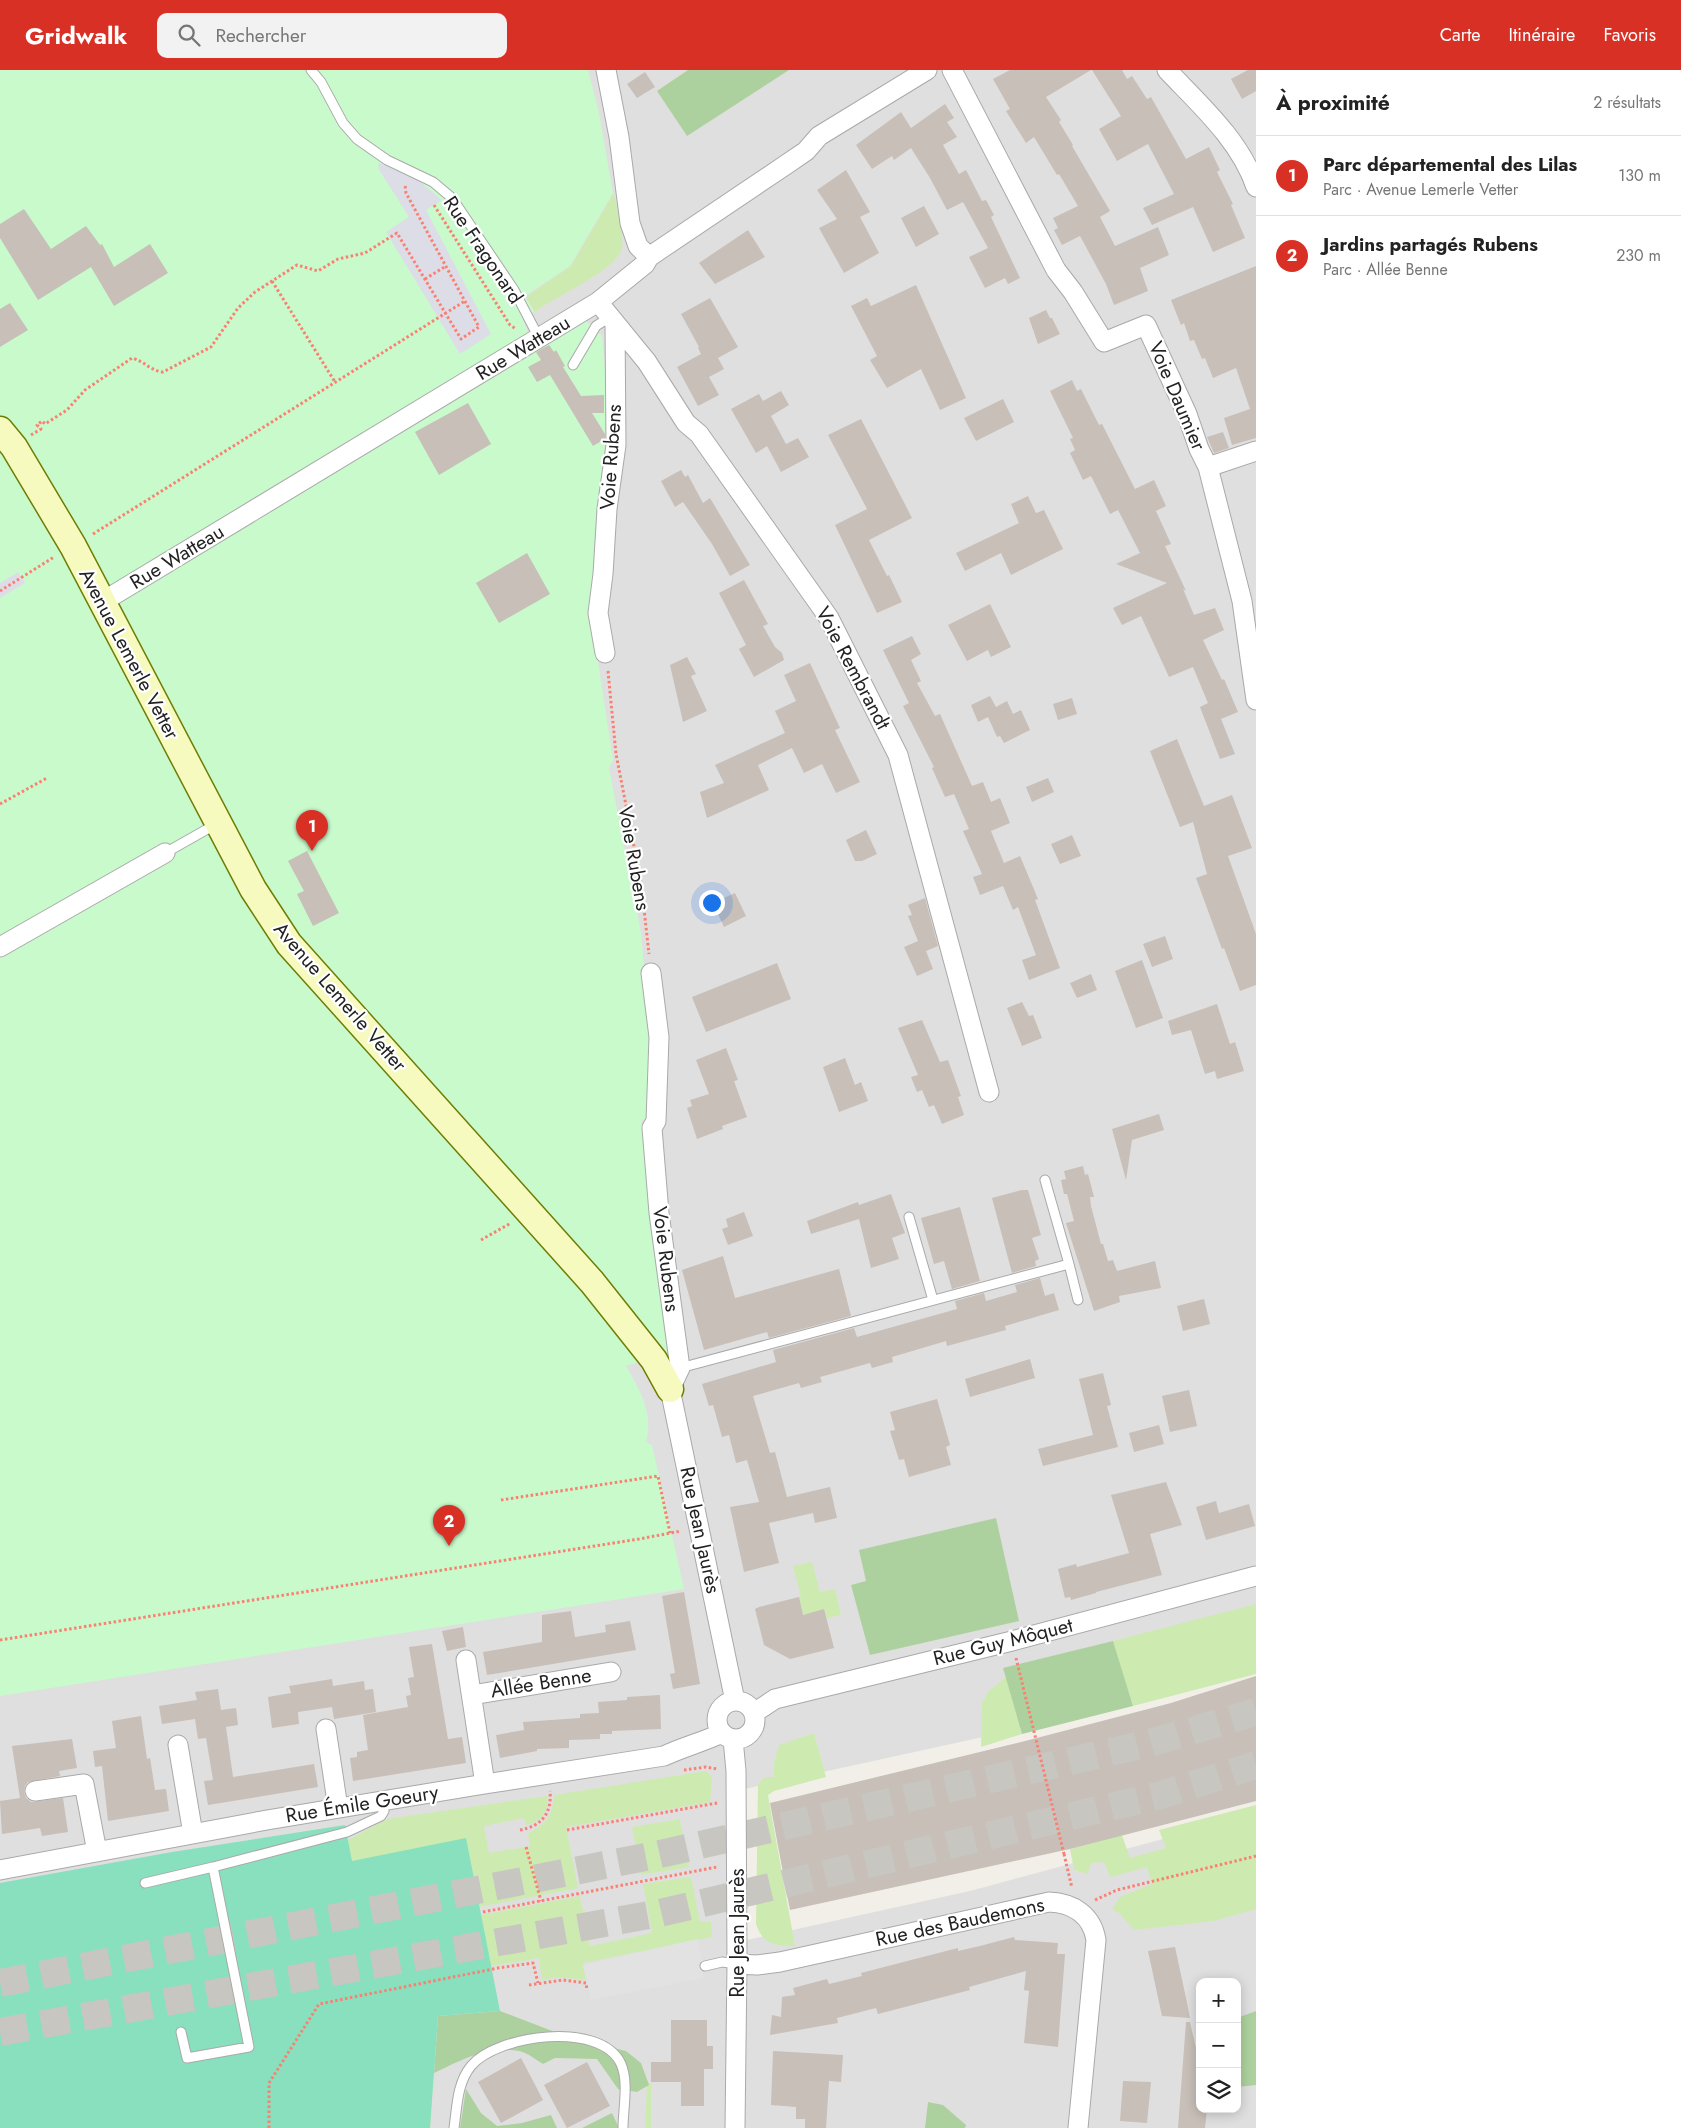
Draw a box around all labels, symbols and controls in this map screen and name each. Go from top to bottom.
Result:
search box [157,13,507,58]
text: Gridwalk [25,18,127,53]
icon: search [175,21,203,49]
text: Rechercher [215,22,306,49]
text: Carte [1440,22,1481,48]
text: Itinéraire [1509,22,1575,48]
text: Favoris [1603,22,1656,48]
text: À proximité [1276,88,1390,118]
text: 2 résultats [1593,91,1661,114]
text: Parc départemental des Lilas [1323,151,1577,178]
text: 1 [1288,164,1296,187]
text: 130 m [1618,164,1661,187]
text: Parc · Avenue Lemerle Vetter [1323,178,1518,201]
street label: Rue Fragonard [436,190,530,310]
text: Jardins partagés Rubens [1323,231,1538,258]
text: 2 [1287,244,1297,267]
text: 230 m [1616,244,1661,267]
text: Parc · Allée Benne [1323,258,1448,281]
street label: Rue Watteau [470,308,576,388]
street label: Voie Daumier [1141,337,1213,455]
street label: Voie Rubens [593,403,629,511]
street label: Rue Watteau [124,517,230,597]
street label: Avenue Lemerle Vetter [72,563,186,745]
street label: Voie Rembrandt [808,601,898,735]
street label: Voie Rubens [611,803,657,913]
pin: 1 [296,810,328,851]
your location [699,890,725,916]
street label: Avenue Lemerle Vetter [267,916,413,1078]
street label: Voie Rubens [645,1205,687,1313]
street label: Rue Jean Jaurès [672,1464,728,1596]
pin: 2 [433,1505,465,1546]
street label: Rue Guy Môquet [930,1611,1076,1673]
street label: Allée Benne [488,1661,594,1705]
street label: Rue Émile Goeury [284,1778,441,1830]
street label: Rue Jean Jaurès [723,1868,752,1998]
street label: Rue des Baudemons [873,1890,1047,1954]
map controls [1196,1978,1241,2113]
button: + [1196,1978,1241,2023]
button: − [1196,2023,1241,2068]
button: layers [1196,2068,1241,2113]

